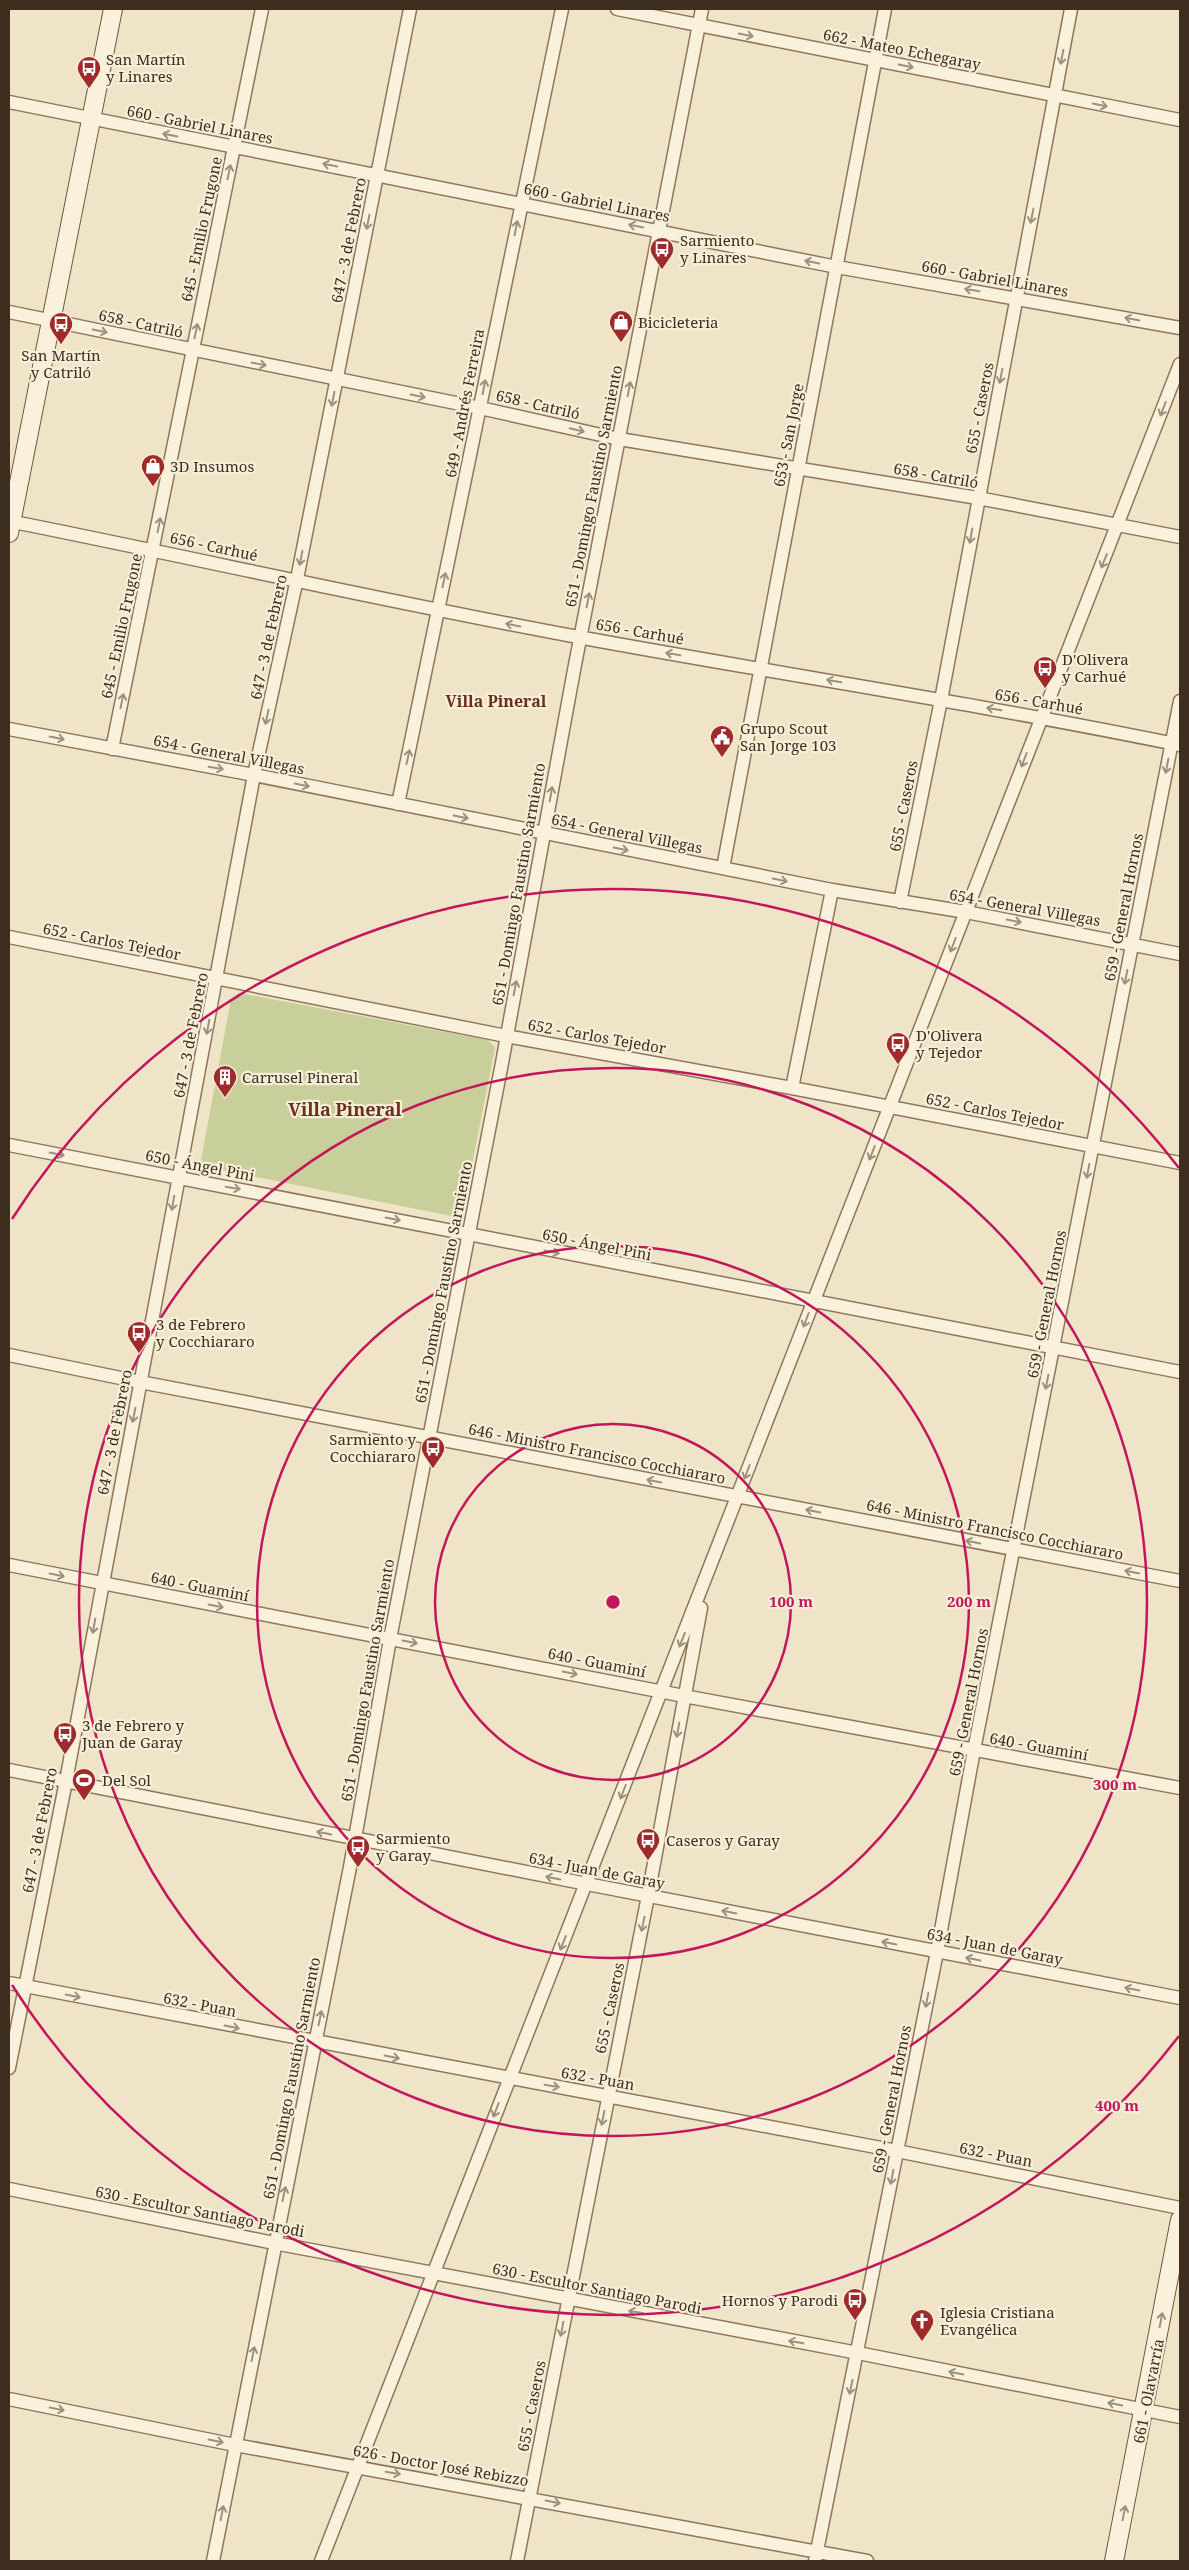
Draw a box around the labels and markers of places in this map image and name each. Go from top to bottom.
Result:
place label: San Martín y Linares [106,49,186,86]
bus stop icon: San Martín y Linares [76,55,102,89]
place label: Sarmiento y Linares [680,230,754,267]
bus stop icon: Sarmiento y Linares [649,236,675,270]
shop icon: Bicicleteria [608,309,634,343]
bus stop icon: San Martín y Catriló [48,311,74,345]
place label: Bicicleteria [638,312,718,332]
place label: San Martín y Catriló [21,345,101,382]
shop icon: 3D Insumos [140,453,166,487]
place label: 3D Insumos [170,456,254,476]
place label: D'Olivera y Carhué [1062,649,1129,686]
bus stop icon: D'Olivera y Carhué [1032,655,1058,689]
place label: Grupo Scout San Jorge 103 [740,718,836,755]
public building icon: Grupo Scout San Jorge 103 [709,724,735,758]
place label: D'Olivera y Tejedor [916,1025,983,1062]
bus stop icon: D'Olivera y Tejedor [885,1031,911,1065]
building icon: Carrusel Pineral [212,1064,238,1098]
place label: Carrusel Pineral [242,1067,358,1087]
place label: 3 de Febrero y Cocchiararo [156,1314,255,1351]
bus stop icon: 3 de Febrero y Cocchiararo [126,1320,152,1354]
place label: Sarmiento y Cocchiararo [329,1429,417,1466]
bus stop icon: Sarmiento y Cocchiararo [420,1435,446,1469]
centre of rings [604,1593,622,1611]
place label: 3 de Febrero y Juan de Garay [81,1715,185,1752]
bus stop icon: 3 de Febrero y Juan de Garay [52,1721,78,1755]
sports icon: Del Sol [71,1767,97,1801]
place label: Del Sol [102,1770,151,1790]
bus stop icon: Caseros y Garay [635,1827,661,1861]
place label: Sarmiento y Garay [376,1828,450,1865]
place label: Caseros y Garay [666,1830,780,1850]
bus stop icon: Sarmiento y Garay [345,1834,371,1868]
bus stop icon: Hornos y Parodi [842,2287,868,2321]
place label: Hornos y Parodi [722,2290,838,2310]
place label: Iglesia Cristiana Evangélica [940,2302,1055,2339]
church icon: Iglesia Cristiana Evangélica [909,2308,935,2342]

